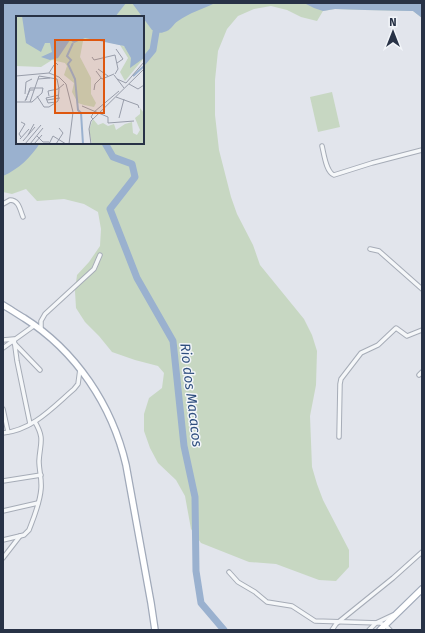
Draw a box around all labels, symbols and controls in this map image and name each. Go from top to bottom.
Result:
north arrow [373,12,413,52]
inset map [16,16,144,144]
text: N [389,16,397,29]
water label: Rio dos Macacos [176,342,206,448]

